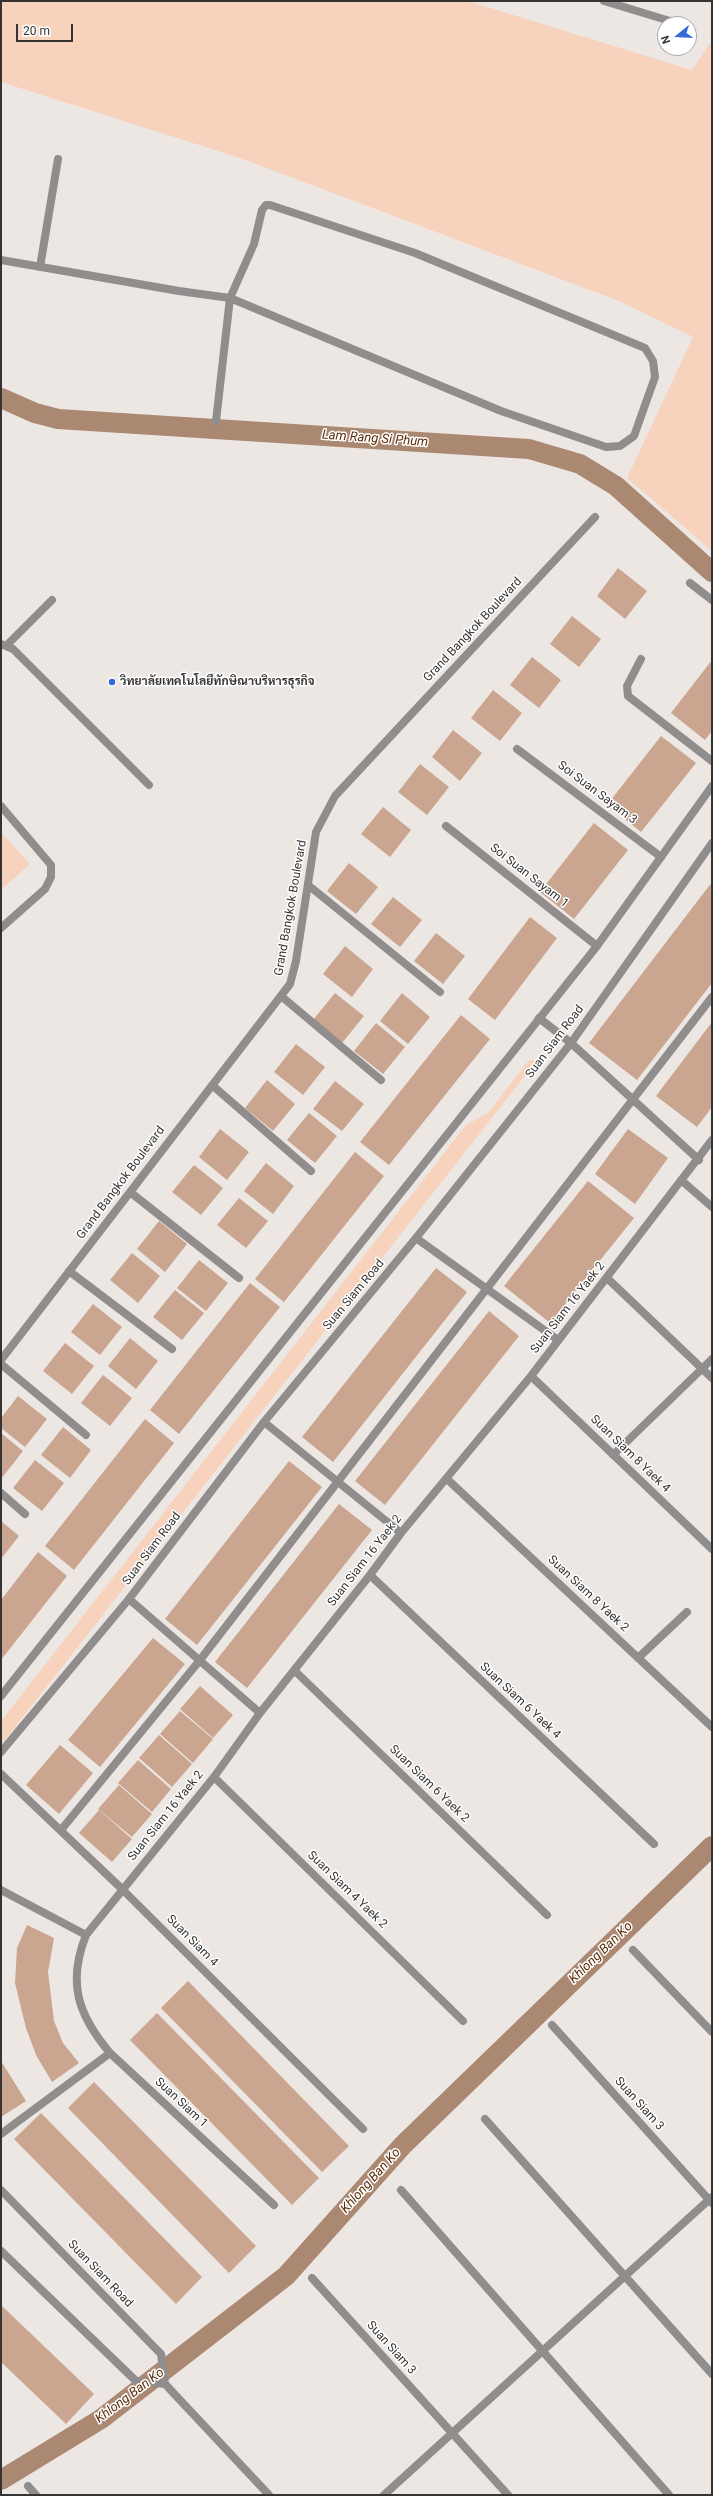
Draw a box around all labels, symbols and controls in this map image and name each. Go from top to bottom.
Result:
scale bar [18,16,75,42]
north arrow [657,16,697,56]
text: 20 m [23,24,50,38]
text: N [659,34,673,45]
water label: Lam Rang Si Phum [321,428,429,450]
street label: Grand Bangkok Boulevard [421,575,525,685]
place label: วิทยาลัยเทคโนโลยีทักษิณาบริหารธุรกิจ [120,675,315,689]
marker: วิทยาลัยเทคโนโลยีทักษิณาบริหารธุรกิจ [107,677,117,687]
street label: Soi Suan Sayam 3 [554,758,640,828]
street label: Grand Bangkok Boulevard [272,839,310,977]
street label: Soi Suan Sayam 1 [487,841,571,911]
street label: Suan Siam Road [523,1003,587,1081]
street label: Grand Bangkok Boulevard [74,1124,168,1242]
street label: Suan Siam Road [320,1257,388,1333]
street label: Suan Siam 16 Yaek 2 [528,1259,608,1357]
street label: Suan Siam 8 Yaek 4 [587,1412,673,1496]
street label: Suan Siam Road [120,1510,184,1588]
street label: Suan Siam 16 Yaek 2 [325,1512,405,1610]
street label: Suan Siam 8 Yaek 2 [545,1553,631,1635]
street label: Suan Siam 6 Yaek 4 [477,1660,563,1742]
street label: Suan Siam 6 Yaek 2 [386,1742,472,1826]
street label: Suan Siam 16 Yaek 2 [125,1768,207,1864]
street label: Suan Siam 4 Yaek 2 [304,1848,390,1932]
street label: Suan Siam 4 [163,1912,221,1970]
water label: Khlong Ban Ko [566,1919,636,1987]
street label: Suan Siam 3 [611,2074,667,2134]
street label: Suan Siam 1 [152,2075,210,2131]
water label: Khlong Ban Ko [338,2145,404,2217]
street label: Suan Siam Road [64,2238,136,2310]
street label: Suan Siam 3 [363,2318,419,2378]
water label: Khlong Ban Ko [92,2365,168,2427]

